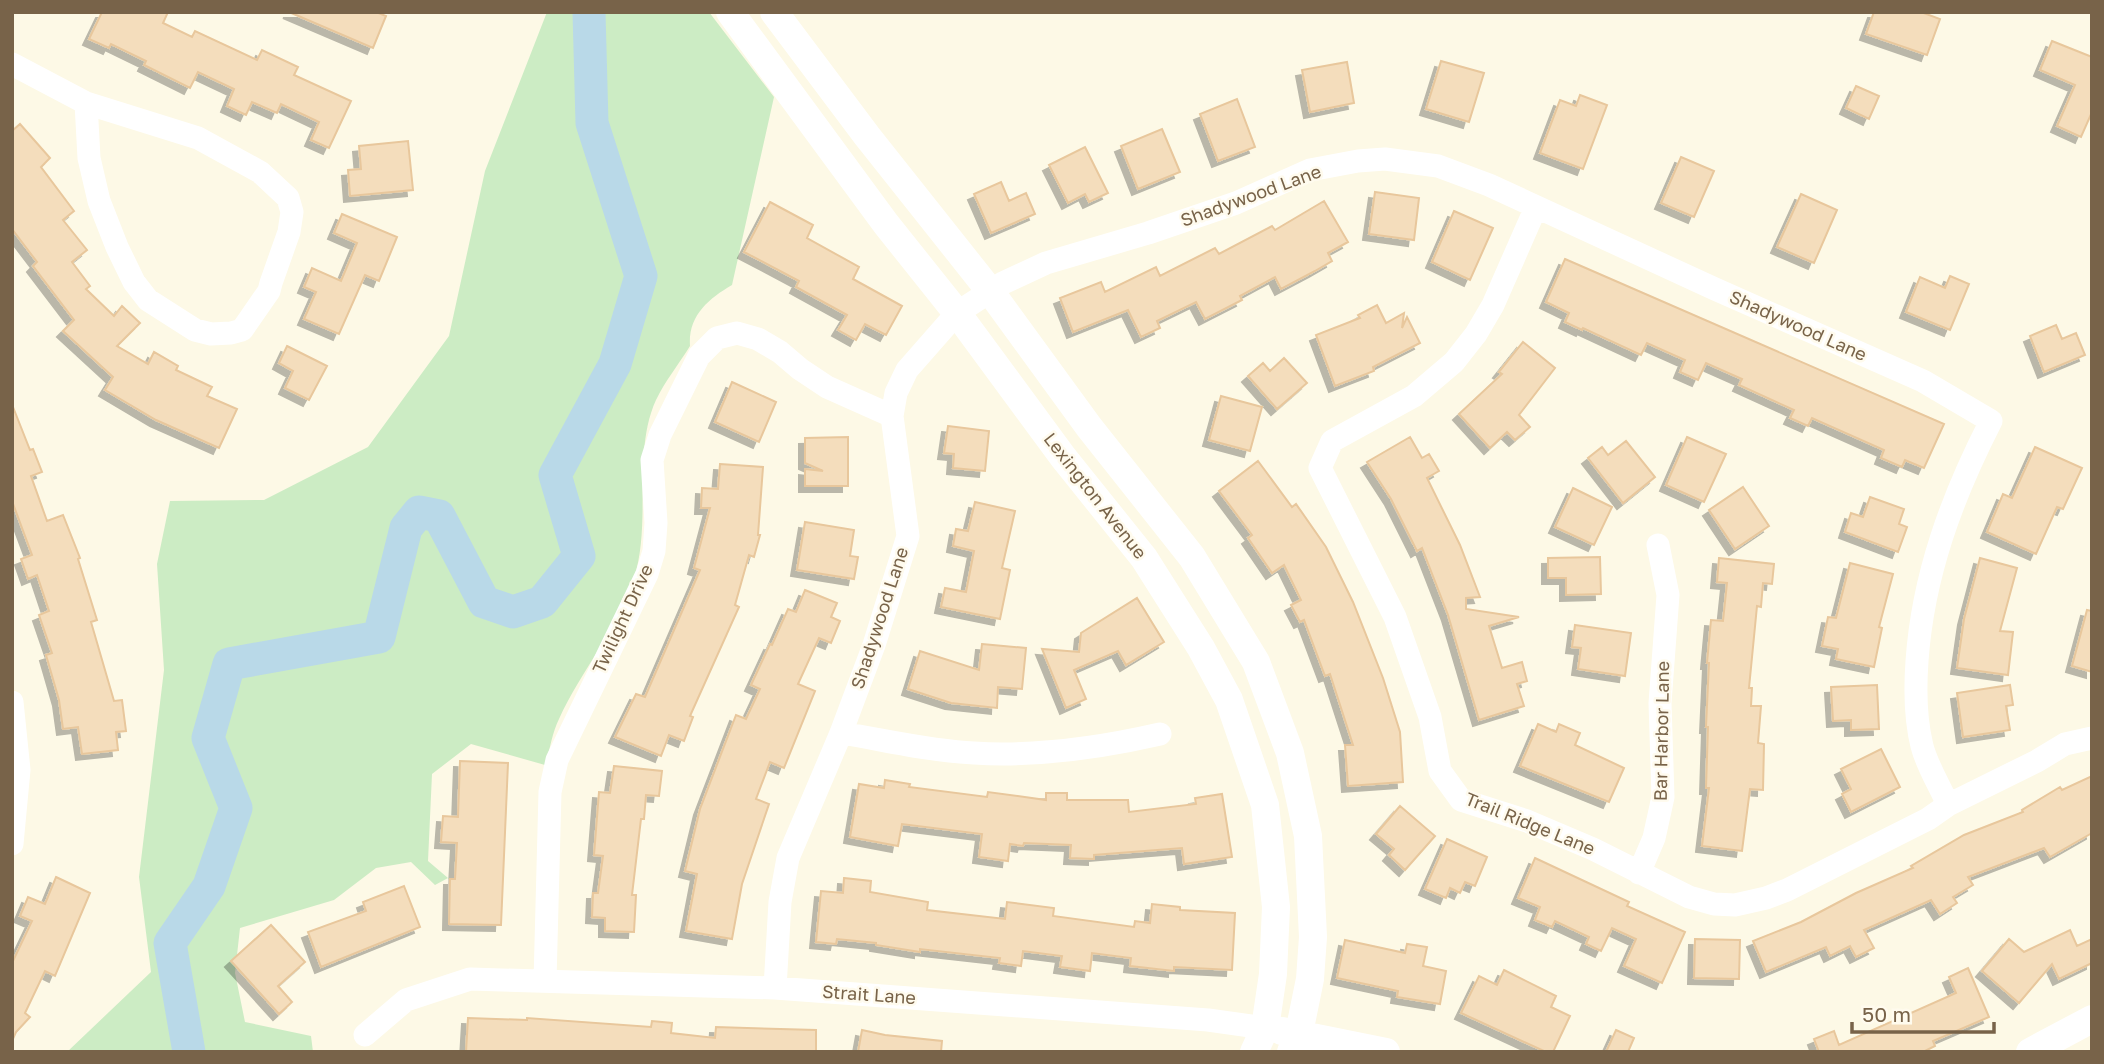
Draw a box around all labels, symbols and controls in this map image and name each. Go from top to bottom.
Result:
street label: Shadywood Lane [1177,159,1324,231]
street label: Shadywood Lane [1726,285,1870,365]
street label: Lexington Avenue [1040,428,1152,563]
street label: Shadywood Lane [846,544,912,691]
street label: Twilight Drive [587,561,657,677]
street label: Bar Harbor Lane [1649,661,1673,801]
street label: Trail Ridge Lane [1462,787,1598,859]
street label: Strait Lane [821,980,917,1008]
scale bar [1852,990,1994,1034]
text: 50 m [1862,1001,1911,1027]

